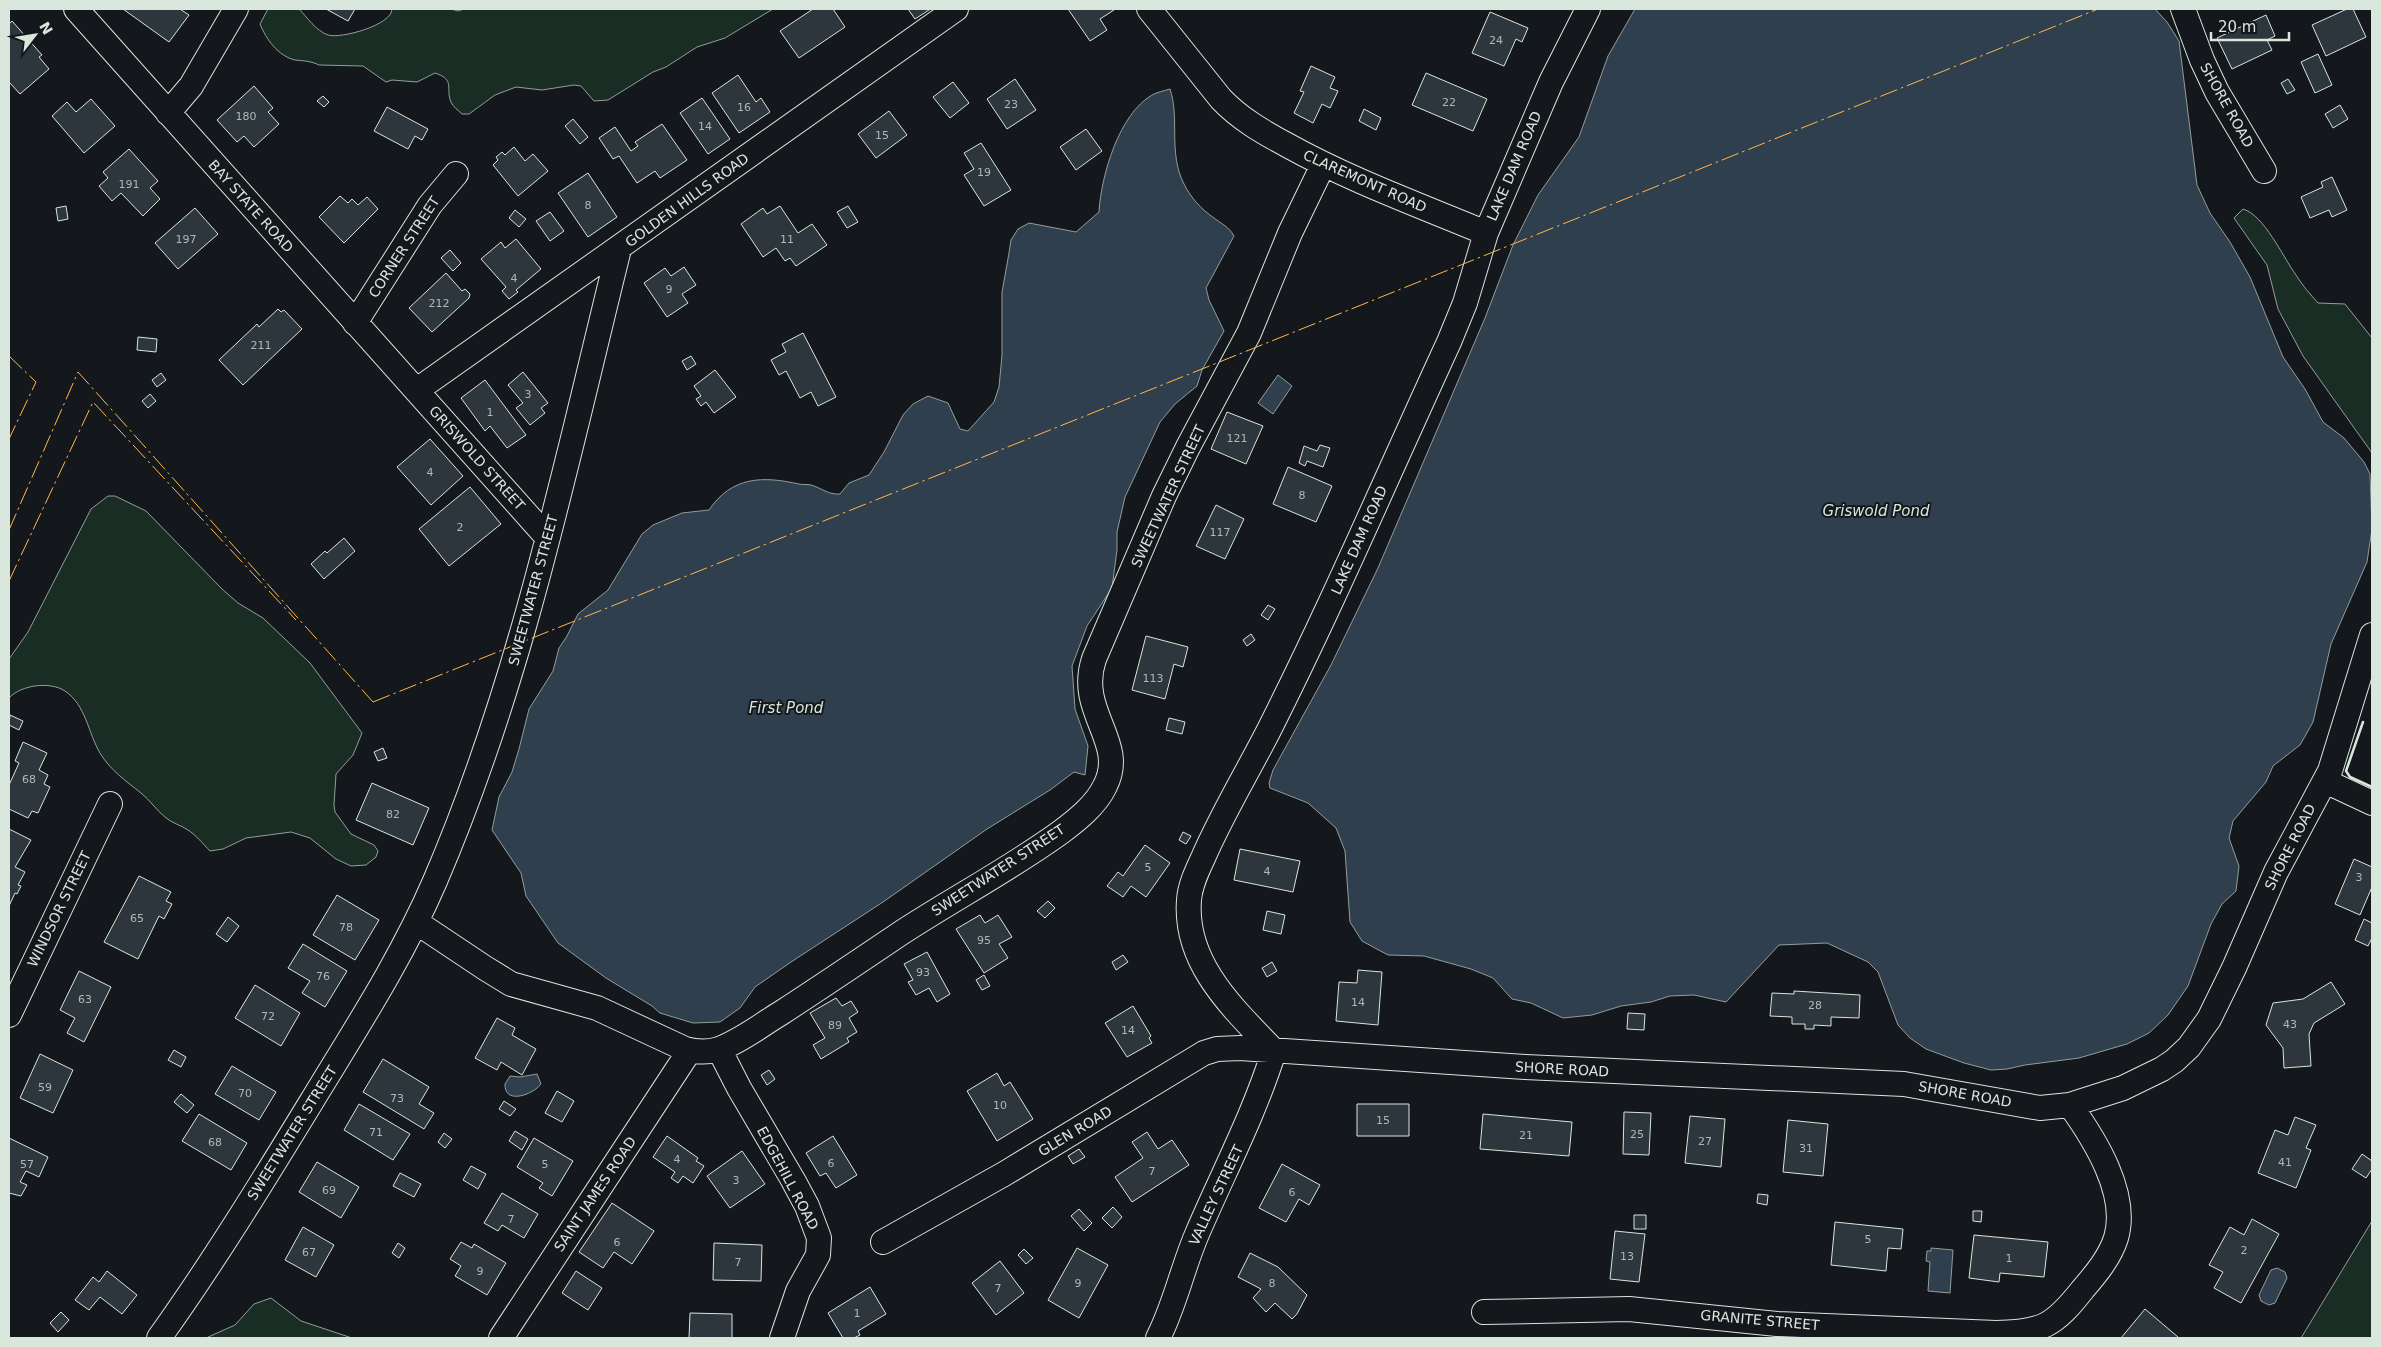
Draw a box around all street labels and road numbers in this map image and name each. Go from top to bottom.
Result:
street label: SHORE ROAD [2197,60,2257,150]
street label: LAKE DAM ROAD [1484,109,1544,223]
street label: CLAREMONT ROAD [1301,147,1429,215]
street label: GOLDEN HILLS ROAD [622,150,752,250]
street label: BAY STATE ROAD [205,157,297,255]
street label: CORNER STREET [365,193,443,301]
street label: GRISWOLD STREET [426,403,528,514]
street label: SWEETWATER STREET [1128,422,1208,570]
street label: LAKE DAM ROAD [1328,483,1390,597]
street label: SWEETWATER STREET [505,512,561,667]
street label: SHORE ROAD [2261,801,2319,893]
street label: SWEETWATER STREET [928,821,1068,919]
street label: WINDSOR STREET [24,848,94,969]
street label: SHORE ROAD [1514,1059,1610,1079]
street label: SWEETWATER STREET [244,1062,340,1203]
street label: SHORE ROAD [1917,1078,2013,1110]
street label: GLEN ROAD [1035,1103,1115,1159]
street label: EDGEHILL ROAD [754,1124,822,1232]
street label: SAINT JAMES ROAD [551,1134,639,1254]
street label: VALLEY STREET [1186,1142,1246,1248]
street label: GRANITE STREET [1700,1307,1821,1333]

